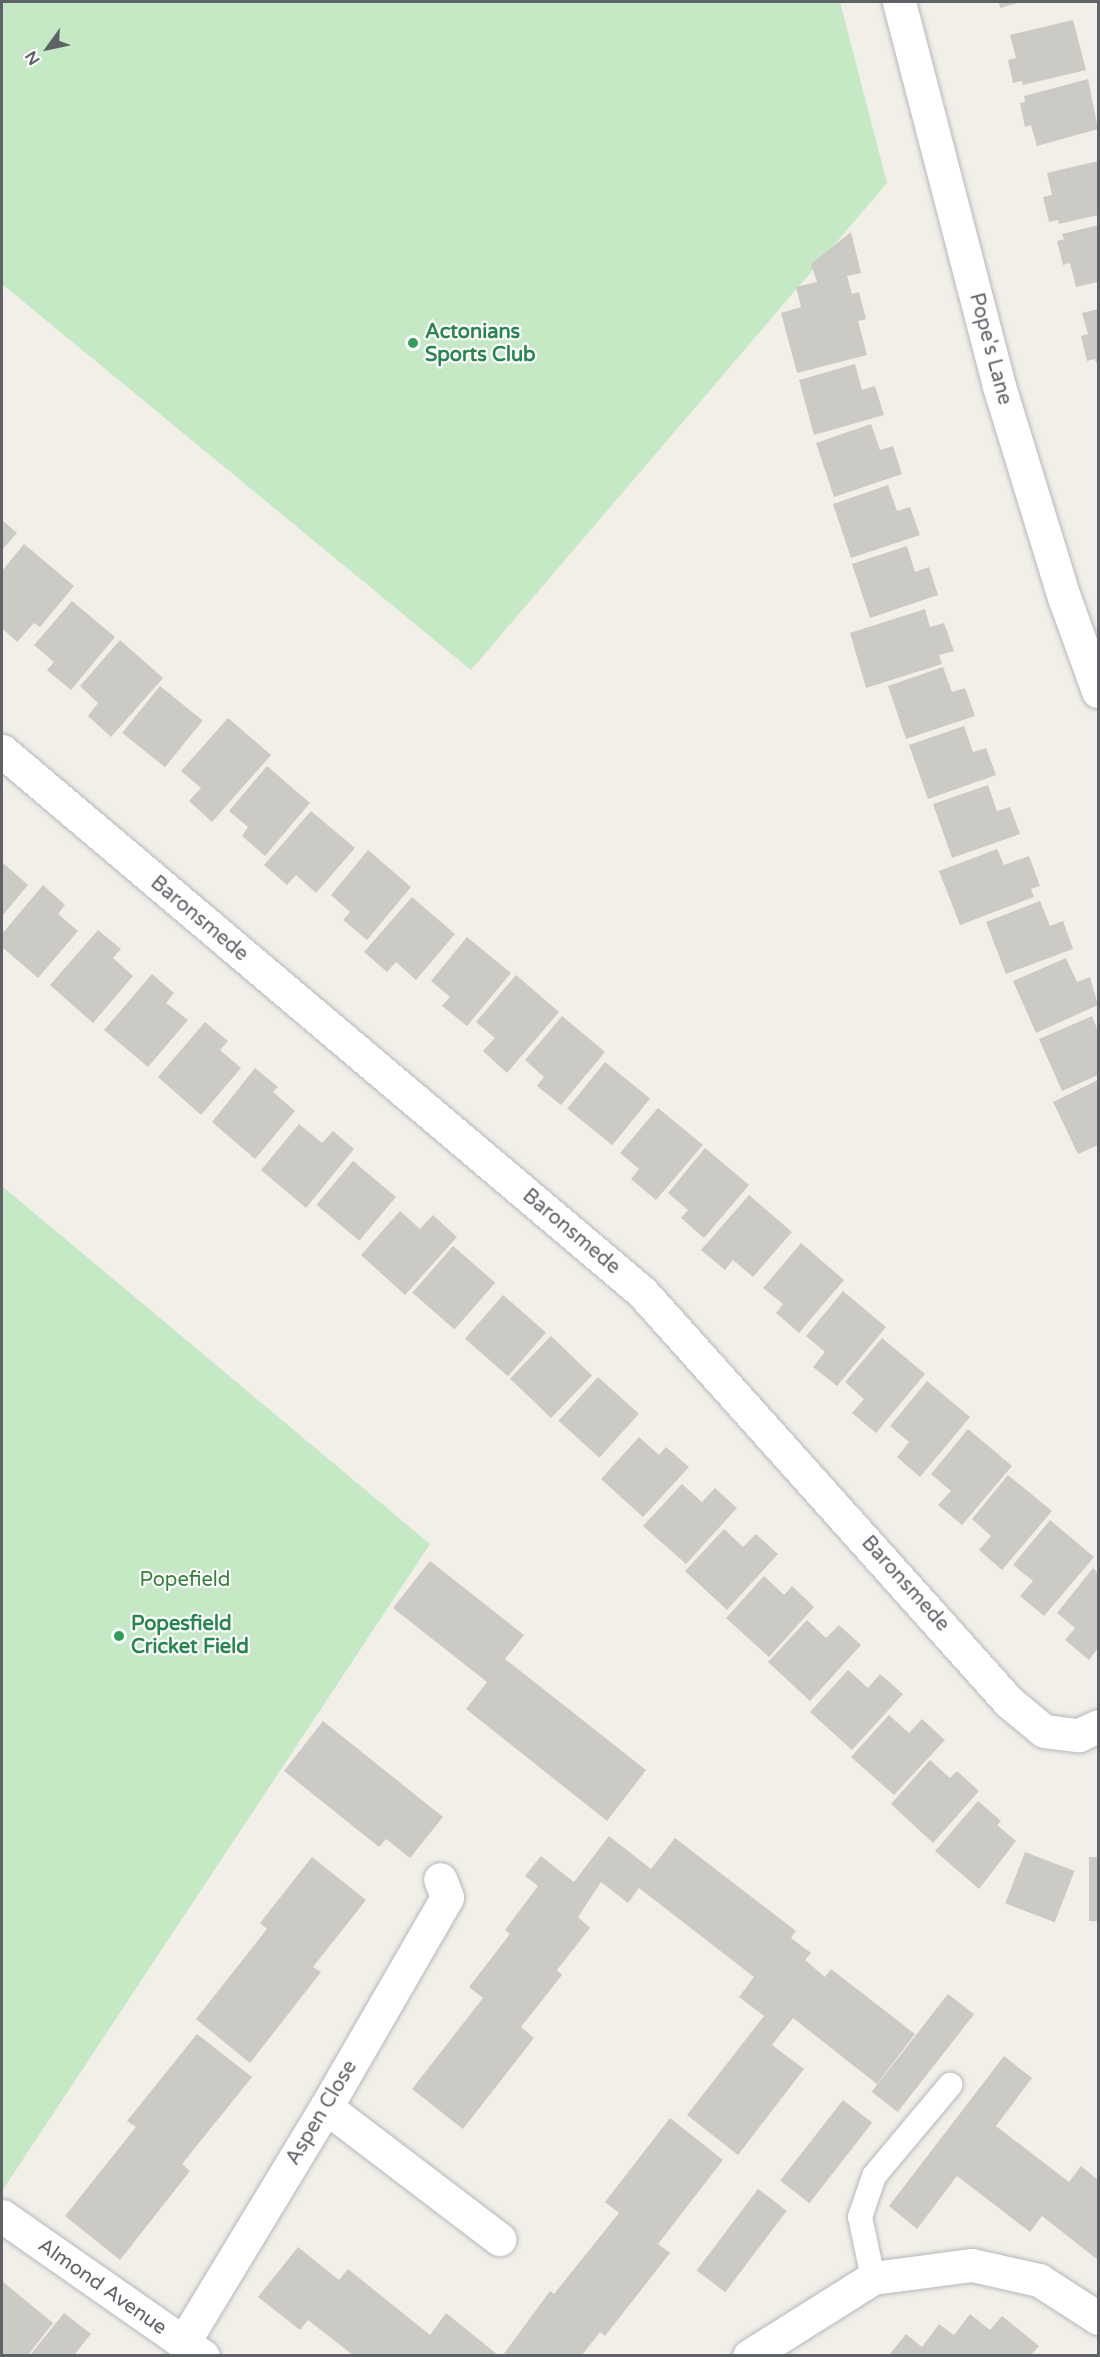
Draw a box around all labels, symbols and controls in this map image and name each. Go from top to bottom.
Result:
north arrow [18,18,78,78]
text: N [21,47,45,69]
street label: Pope's Lane [964,290,1016,408]
place label: Actonians Sports Club [425,320,536,367]
marker: Actonians Sports Club [406,336,420,350]
street label: Baronsmede [145,871,253,967]
street label: Baronsmede [517,1184,625,1280]
street label: Baronsmede [856,1531,954,1637]
park label: Popefield [140,1568,230,1592]
place label: Popesfield Cricket Field [131,1612,249,1659]
marker: Popesfield Cricket Field [112,1629,126,1643]
street label: Aspen Close [281,2056,363,2170]
street label: Almond Avenue [33,2234,171,2340]

